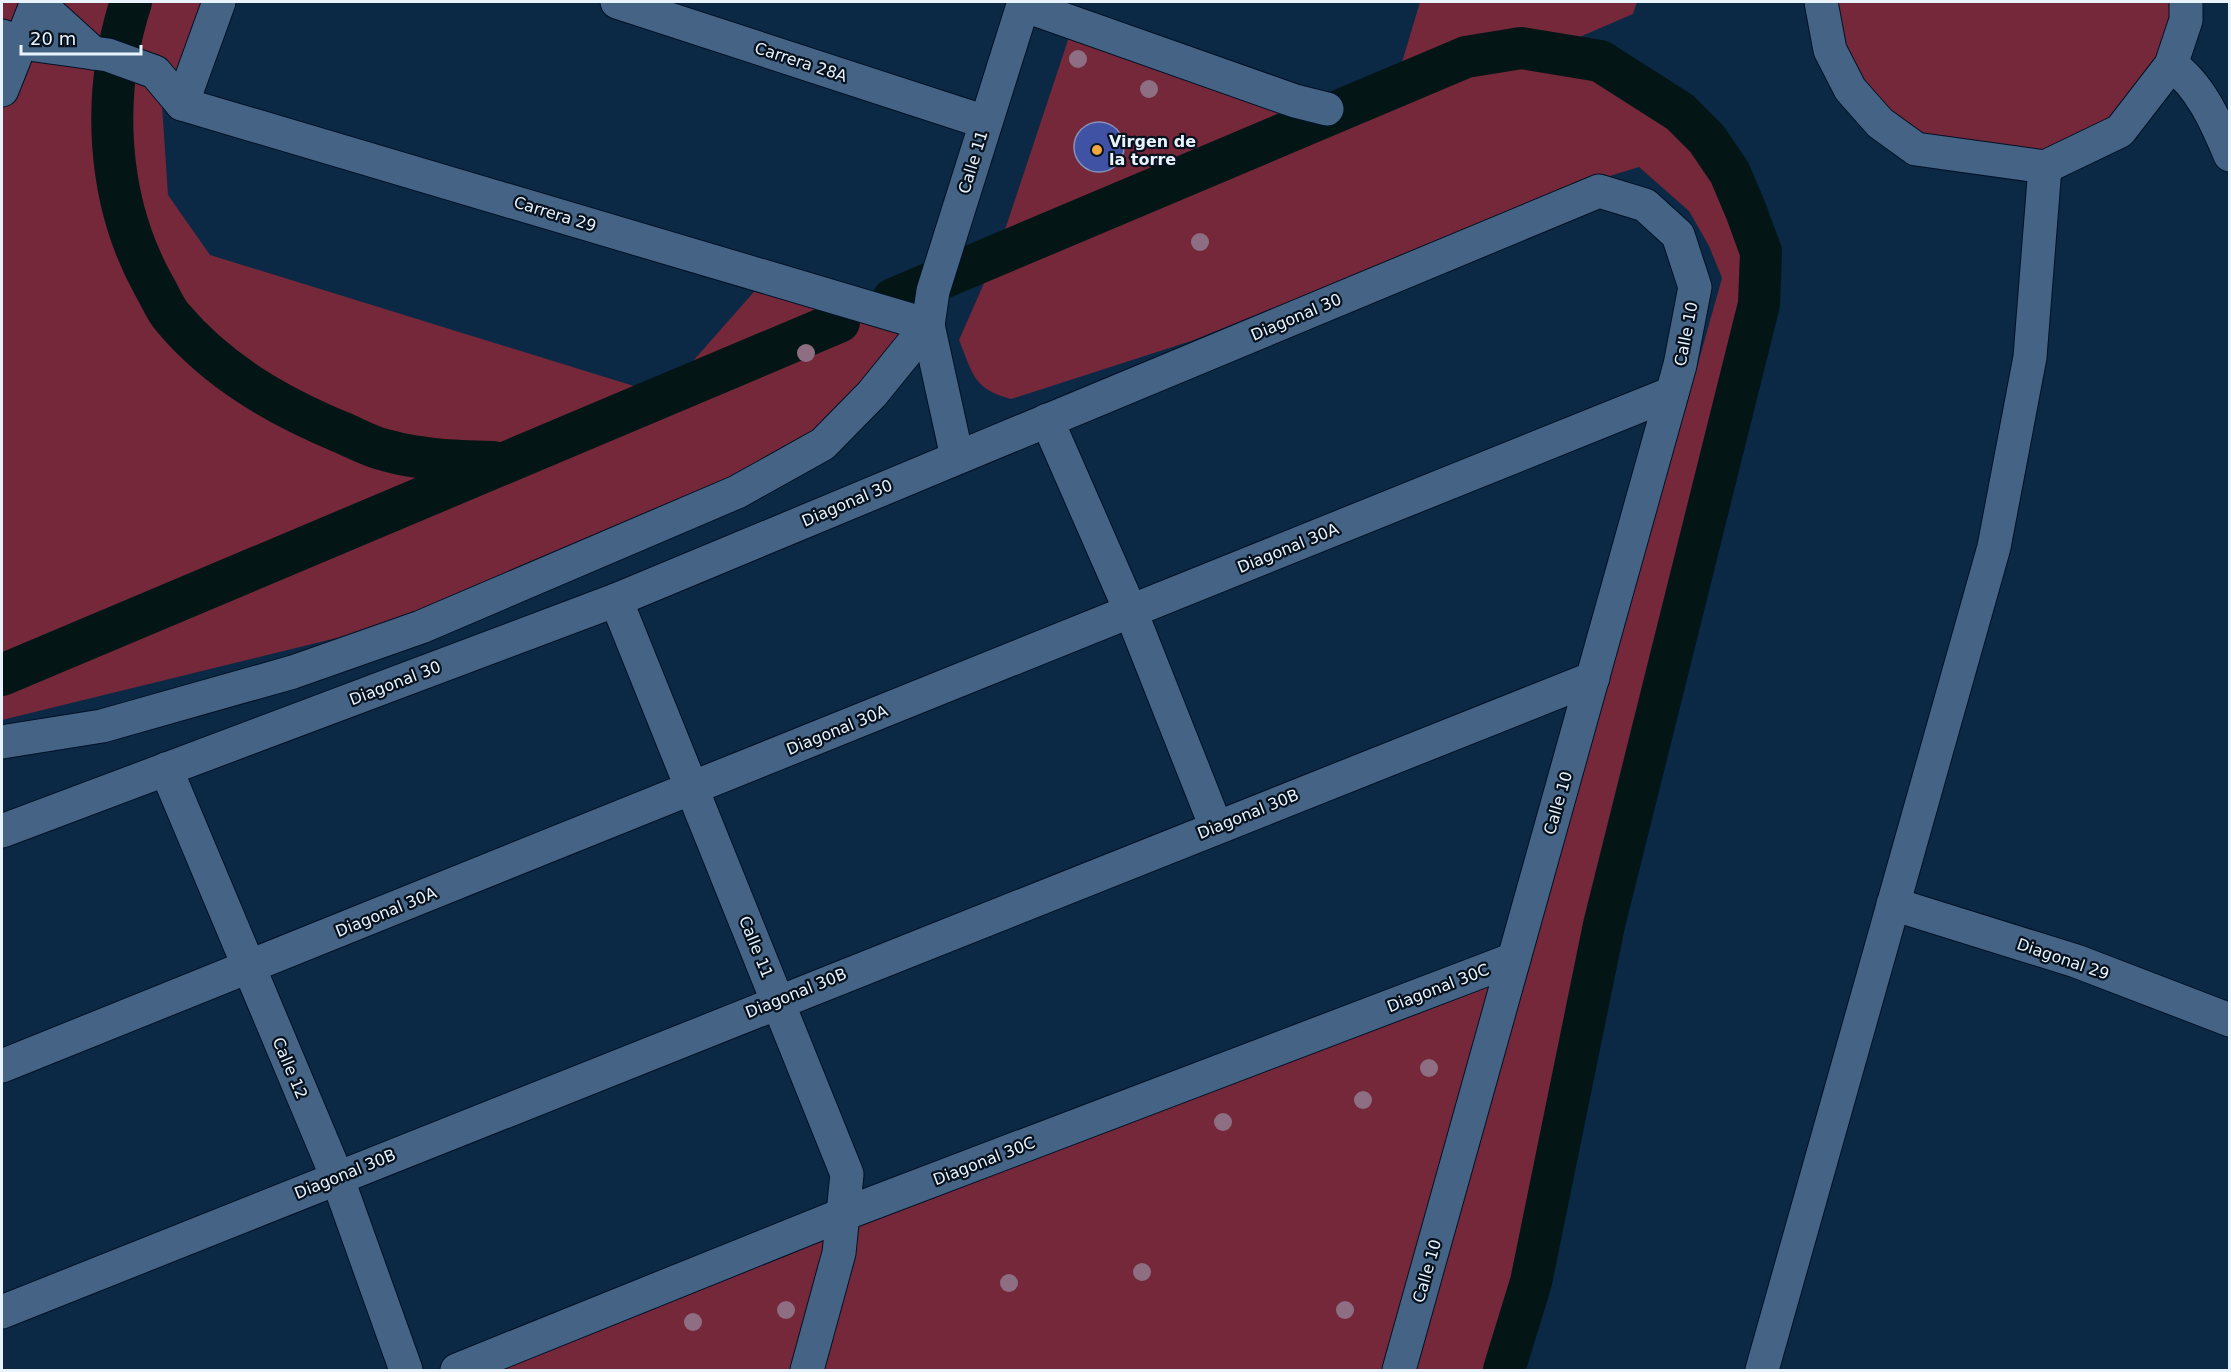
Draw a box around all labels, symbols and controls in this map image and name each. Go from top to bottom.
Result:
scale bar [21,18,141,56]
text: 20 m [30,28,76,49]
street label: Carrera 28A [752,38,850,86]
street label: Calle 11 [954,128,992,196]
place label: Virgen de la torre [1109,132,1196,169]
marker: Virgen de la torre [1090,143,1104,157]
street label: Carrera 29 [511,192,599,236]
street label: Diagonal 30 [1248,289,1344,345]
street label: Calle 10 [1670,300,1702,368]
street label: Diagonal 30 [799,475,895,531]
street label: Diagonal 30A [1235,519,1341,577]
street label: Diagonal 30 [347,657,443,709]
street label: Diagonal 30A [784,701,890,759]
street label: Calle 10 [1540,769,1576,837]
street label: Diagonal 30B [1195,785,1301,843]
street label: Diagonal 30A [333,883,439,941]
street label: Calle 11 [735,913,777,981]
street label: Diagonal 29 [2014,934,2112,984]
street label: Diagonal 30C [1384,960,1492,1016]
street label: Diagonal 30B [743,964,849,1022]
street label: Calle 12 [269,1034,311,1102]
street label: Diagonal 30C [930,1133,1038,1189]
street label: Diagonal 30B [292,1145,398,1203]
street label: Calle 10 [1409,1237,1445,1305]

